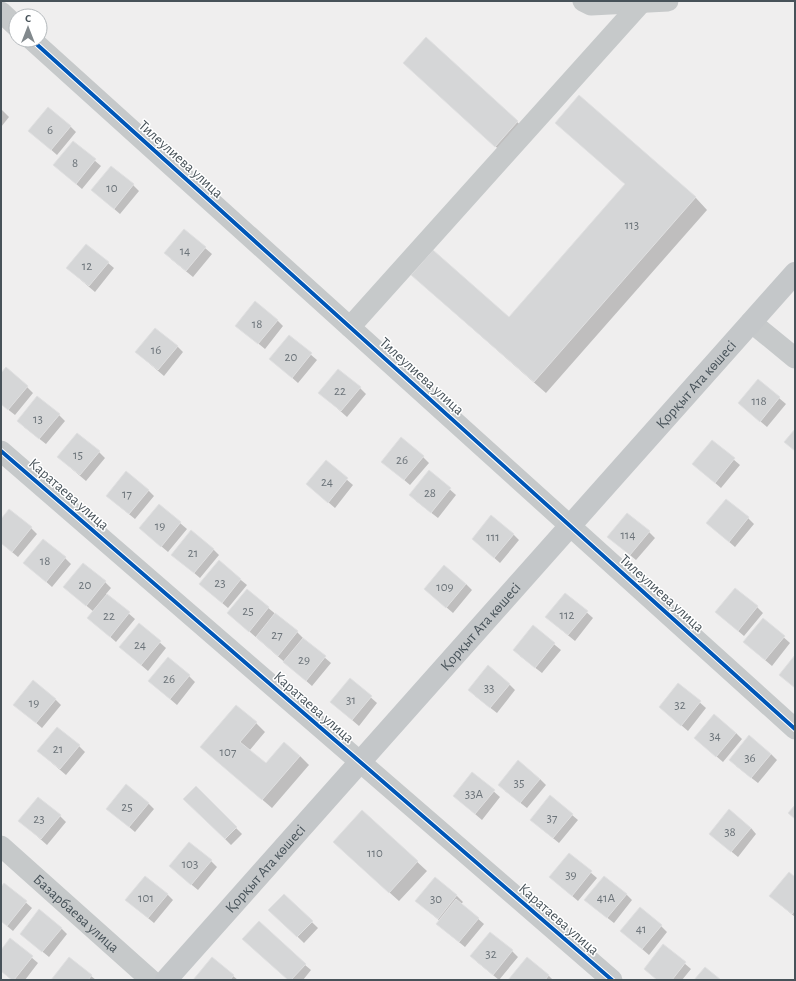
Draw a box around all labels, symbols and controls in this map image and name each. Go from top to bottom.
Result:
north arrow [8,8,48,48]
text: С [25,13,31,24]
street label: Тилеулиева улица [136,118,226,201]
house number: 6 [47,124,53,137]
house number: 8 [72,157,78,170]
house number: 10 [106,182,118,195]
house number: 113 [625,219,639,232]
house number: 14 [180,245,190,258]
house number: 12 [82,260,92,273]
house number: 18 [252,318,262,331]
street label: Тилеулиева улица [377,335,467,418]
street label: Қорқыт Ата көшесі [653,338,739,432]
house number: 16 [151,344,161,357]
house number: 20 [285,351,298,364]
house number: 22 [334,385,346,398]
house number: 118 [751,395,767,408]
house number: 13 [33,413,43,426]
house number: 15 [73,449,83,462]
house number: 26 [396,454,408,467]
street label: Каратаева улица [26,456,112,533]
house number: 24 [321,476,333,489]
house number: 28 [424,487,436,500]
house number: 17 [122,488,133,501]
house number: 19 [155,520,165,533]
house number: 114 [620,529,636,542]
house number: 111 [486,531,500,544]
house number: 21 [188,547,198,560]
street label: Тилеулиева улица [617,552,707,635]
house number: 18 [40,555,50,568]
house number: 23 [214,577,226,590]
house number: 20 [79,579,92,592]
street label: Қорқыт Ата көшесі [438,580,524,674]
house number: 109 [436,581,454,594]
house number: 25 [242,605,254,618]
house number: 112 [560,609,575,622]
house number: 22 [103,610,115,623]
house number: 27 [271,629,283,642]
house number: 24 [134,639,146,652]
house number: 29 [298,654,310,667]
street label: Каратаева улица [271,669,357,746]
house number: 26 [163,673,175,686]
house number: 33 [484,682,494,695]
house number: 31 [346,694,356,707]
house number: 19 [29,697,39,710]
house number: 32 [674,699,686,712]
house number: 34 [709,730,721,743]
house number: 21 [53,743,63,756]
house number: 107 [220,746,237,759]
house number: 36 [744,752,756,765]
house number: 35 [514,777,524,790]
house number: 33А [465,788,484,801]
house number: 25 [121,801,133,814]
house number: 37 [547,812,558,825]
house number: 23 [33,813,45,826]
street label: Қорқыт Ата көшесі [222,822,308,916]
house number: 38 [724,826,736,839]
house number: 110 [367,847,383,860]
house number: 103 [182,858,198,871]
house number: 39 [565,869,577,882]
street label: Базарбаева улица [30,872,122,956]
street label: Каратаева улица [516,881,602,958]
house number: 101 [138,892,154,905]
house number: 41А [597,892,616,905]
house number: 30 [430,893,442,906]
house number: 41 [636,923,646,936]
house number: 32 [485,948,497,961]

